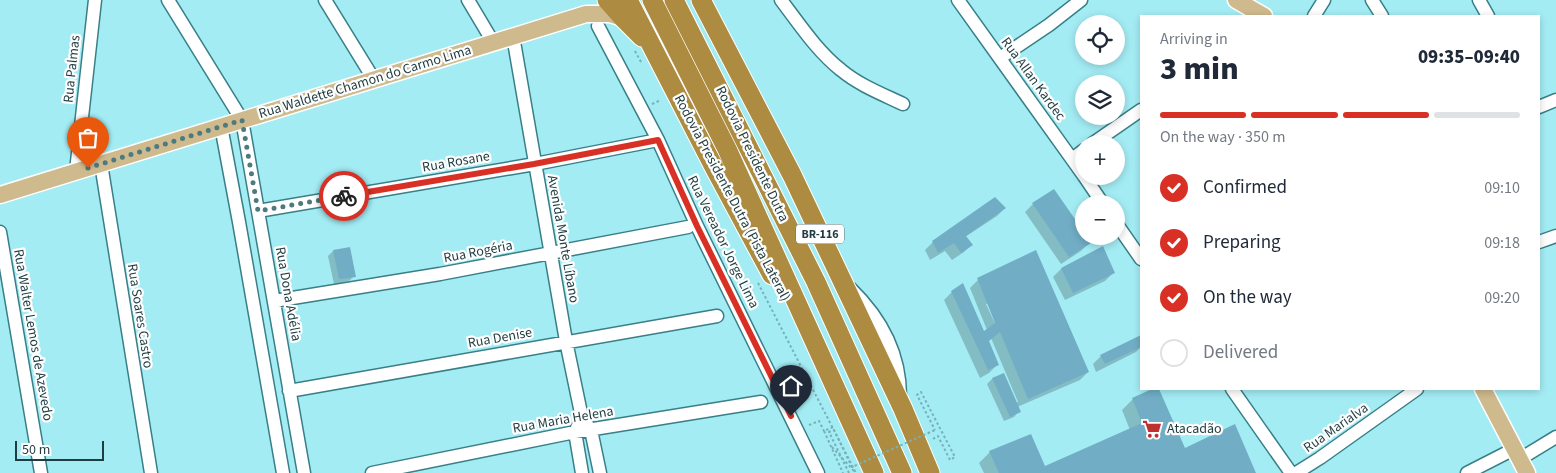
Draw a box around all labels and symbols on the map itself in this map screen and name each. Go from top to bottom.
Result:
street label: Rua Allan Kardec [996,33,1070,125]
street label: Rua Palmas [59,34,86,104]
street label: Rua Waldette Chamon do Carmo Lima [256,40,474,124]
street label: Rodovia Presidente Dutra [710,83,794,225]
street label: Rodovia Presidente Dutra (Pista Lateral) [669,91,795,305]
pin [67,117,109,168]
street label: Rua Rosane [421,146,491,178]
courier [319,171,369,221]
street label: Rua Vereador Jorge Lima [682,172,764,312]
street label: Avenida Monte Líbano [542,174,584,304]
road number: BR-116 [796,224,844,243]
street label: Rua Rogéria [442,236,514,268]
street label: Rua Dona Adélia [270,245,306,343]
street label: Rua Walter Lemos de Azevedo [8,248,58,422]
street label: Rua Soares Castro [122,262,158,370]
street label: Rua Denise [466,323,534,353]
pin [770,365,812,416]
street label: Rua Marialva [1300,398,1372,458]
street label: Rua Maria Helena [511,401,615,439]
supermarket icon: Atacadão [1141,418,1163,440]
place label: Atacadão [1167,419,1222,439]
scale bar [15,438,104,461]

